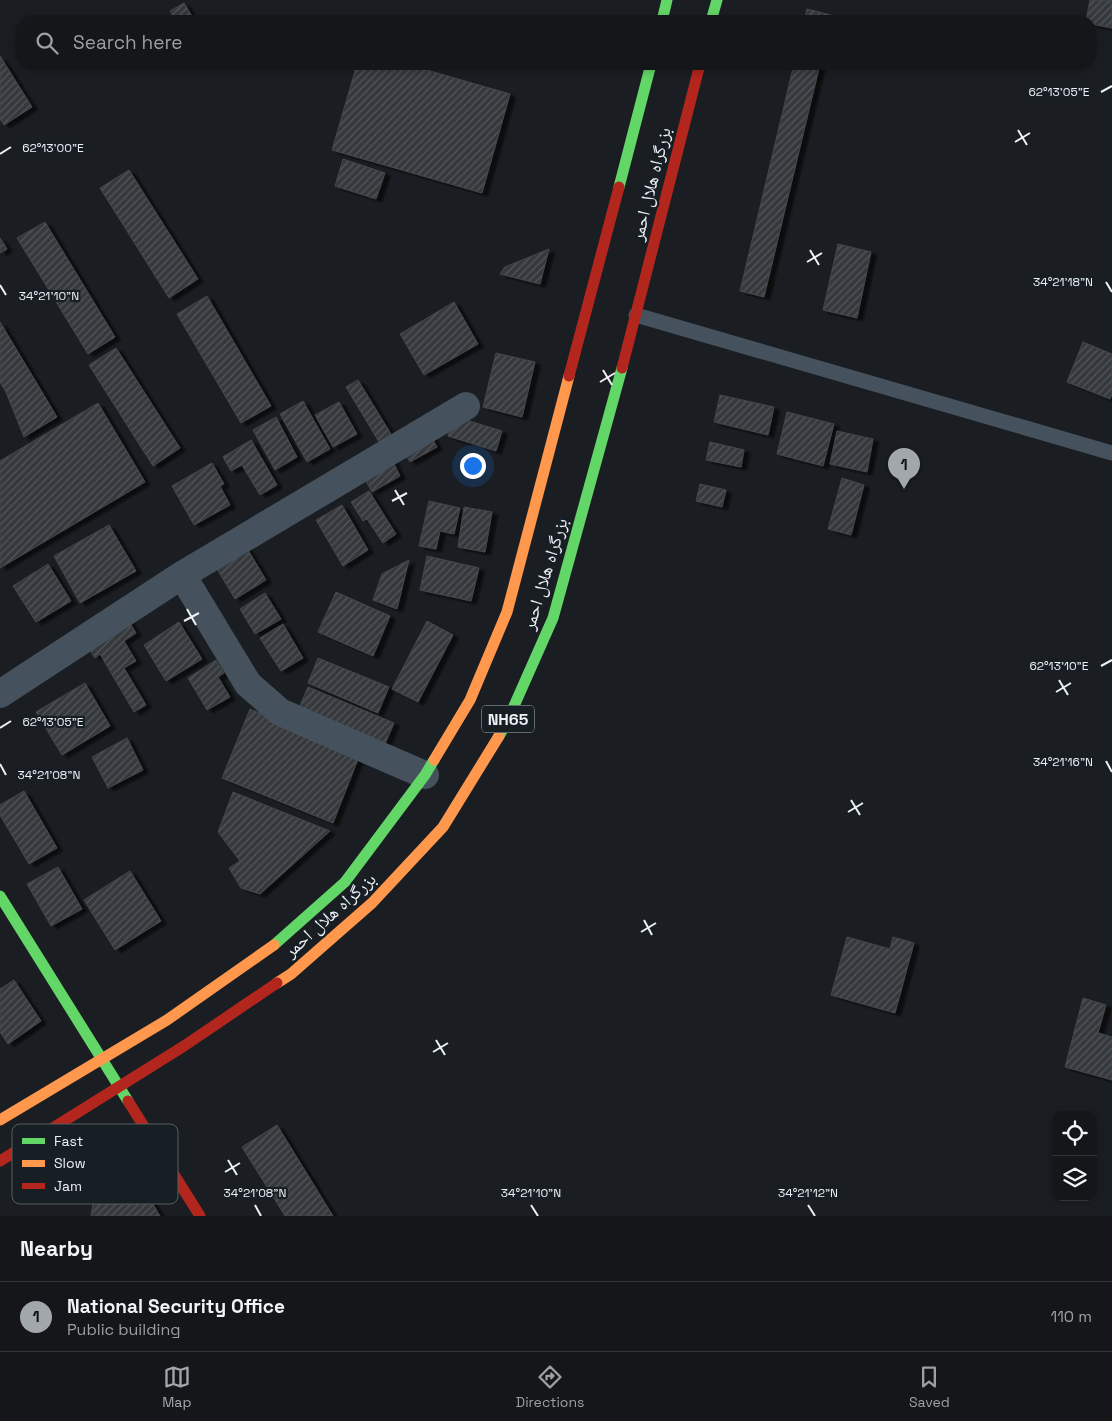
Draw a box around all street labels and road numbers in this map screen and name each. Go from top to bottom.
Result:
street label: بزرگراه هلال احمر [625,125,676,244]
street label: بزرگراه هلال احمر [516,515,572,634]
road number: NH65 [482,706,534,732]
street label: بزرگراه هلال احمر [278,867,381,963]

